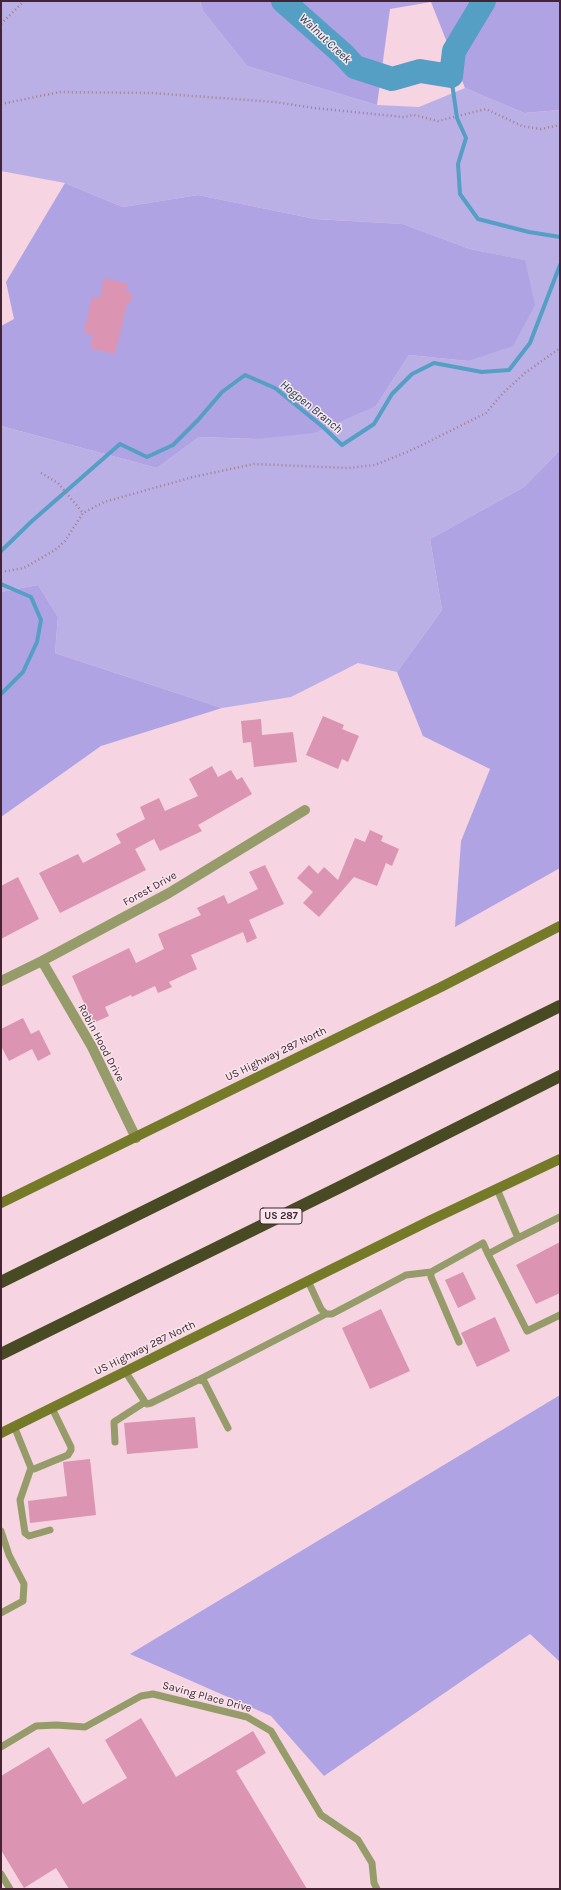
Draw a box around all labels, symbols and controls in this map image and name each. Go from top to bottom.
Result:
water label: Walnut Creek [296,11,354,67]
water label: Hogpen Branch [277,378,345,436]
street label: Forest Drive [121,869,179,909]
street label: Robin Hood Drive [75,1002,127,1084]
street label: US Highway 287 North [223,1024,329,1084]
road number: US 287 [260,1208,302,1224]
street label: US Highway 287 North [92,1318,198,1378]
street label: Saving Place Drive [161,1679,253,1715]

